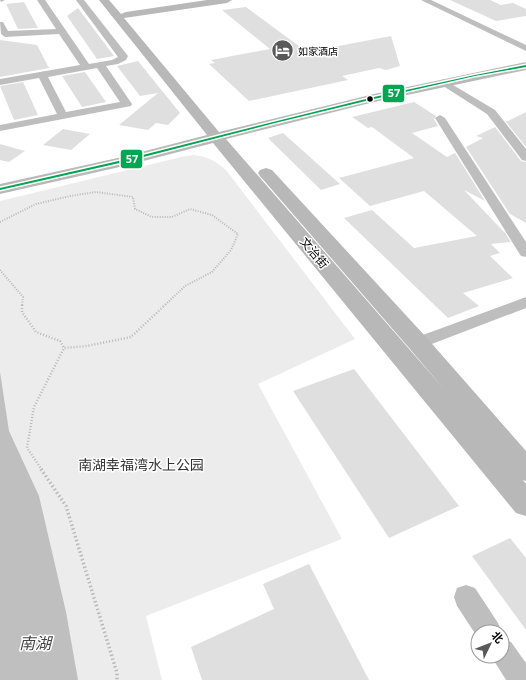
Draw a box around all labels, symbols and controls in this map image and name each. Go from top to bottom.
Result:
hotel icon: 如家酒店 [269,38,295,64]
place label: 如家酒店 [298,44,338,58]
line badge: 57 [382,84,405,103]
text: 57 [388,85,400,100]
unlabelled marker [365,94,375,104]
line badge: 57 [120,149,143,169]
text: 57 [126,151,138,166]
street label: 文治街 [296,233,332,272]
park label: 南湖幸福湾水上公园 [78,455,204,474]
north arrow [470,624,510,664]
text: 北 [488,628,507,646]
water label: 南湖 [19,632,54,654]

